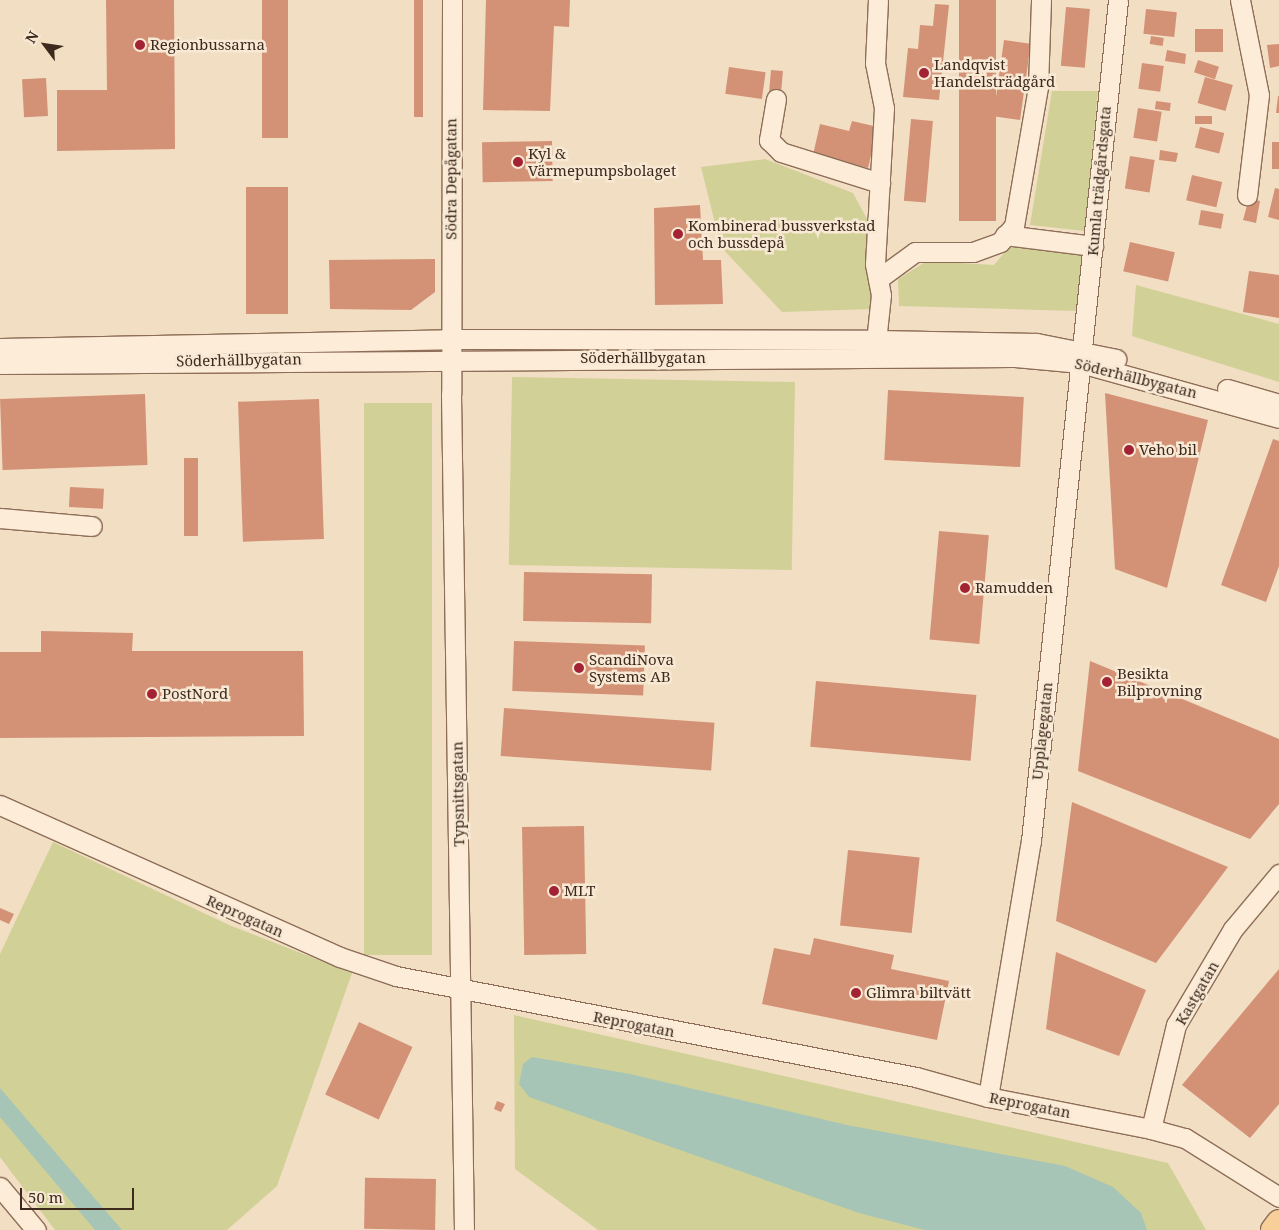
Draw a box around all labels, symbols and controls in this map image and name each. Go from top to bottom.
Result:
north arrow [20,20,70,70]
text: N [21,27,43,47]
place label: Regionbussarna [150,36,265,54]
marker: Regionbussarna [134,39,146,51]
place label: Landqvist Handelsträdgård [934,55,1055,90]
marker: Landqvist Handelsträdgård [918,67,930,79]
street label: Kumla trädgårdsgata [1083,105,1115,257]
street label: Södra Depågatan [442,118,460,240]
place label: Kyl & Värmepumpsbolaget [528,144,676,179]
marker: Kyl & Värmepumpsbolaget [512,156,524,168]
place label: Kombinerad bussverkstad och bussdepå [688,216,876,251]
marker: Kombinerad bussverkstad och bussdepå [672,228,684,240]
street label: Söderhällbygatan [580,349,706,367]
street label: Söderhällbygatan [176,350,302,370]
street label: Söderhällbygatan [1073,354,1199,402]
place label: Veho bil [1139,441,1197,459]
marker: Veho bil [1123,444,1135,456]
place label: Ramudden [975,579,1053,597]
marker: Ramudden [959,582,971,594]
place label: ScandiNova Systems AB [589,650,674,685]
marker: ScandiNova Systems AB [573,662,585,674]
place label: Besikta Bilprovning [1117,664,1202,699]
marker: Besikta Bilprovning [1101,676,1113,688]
street label: Upplagegatan [1028,681,1056,781]
place label: PostNord [162,685,228,703]
marker: PostNord [146,688,158,700]
street label: Typsnittsgatan [448,741,468,847]
place label: MLT [564,882,596,900]
marker: MLT [548,885,560,897]
street label: Reprogatan [204,891,286,941]
street label: Kastgatan [1171,958,1223,1028]
place label: Glimra biltvätt [866,984,971,1002]
marker: Glimra biltvätt [850,987,862,999]
street label: Reprogatan [592,1007,676,1041]
street label: Reprogatan [988,1088,1072,1122]
scale bar [22,1178,136,1210]
text: 50 m [28,1187,63,1207]

